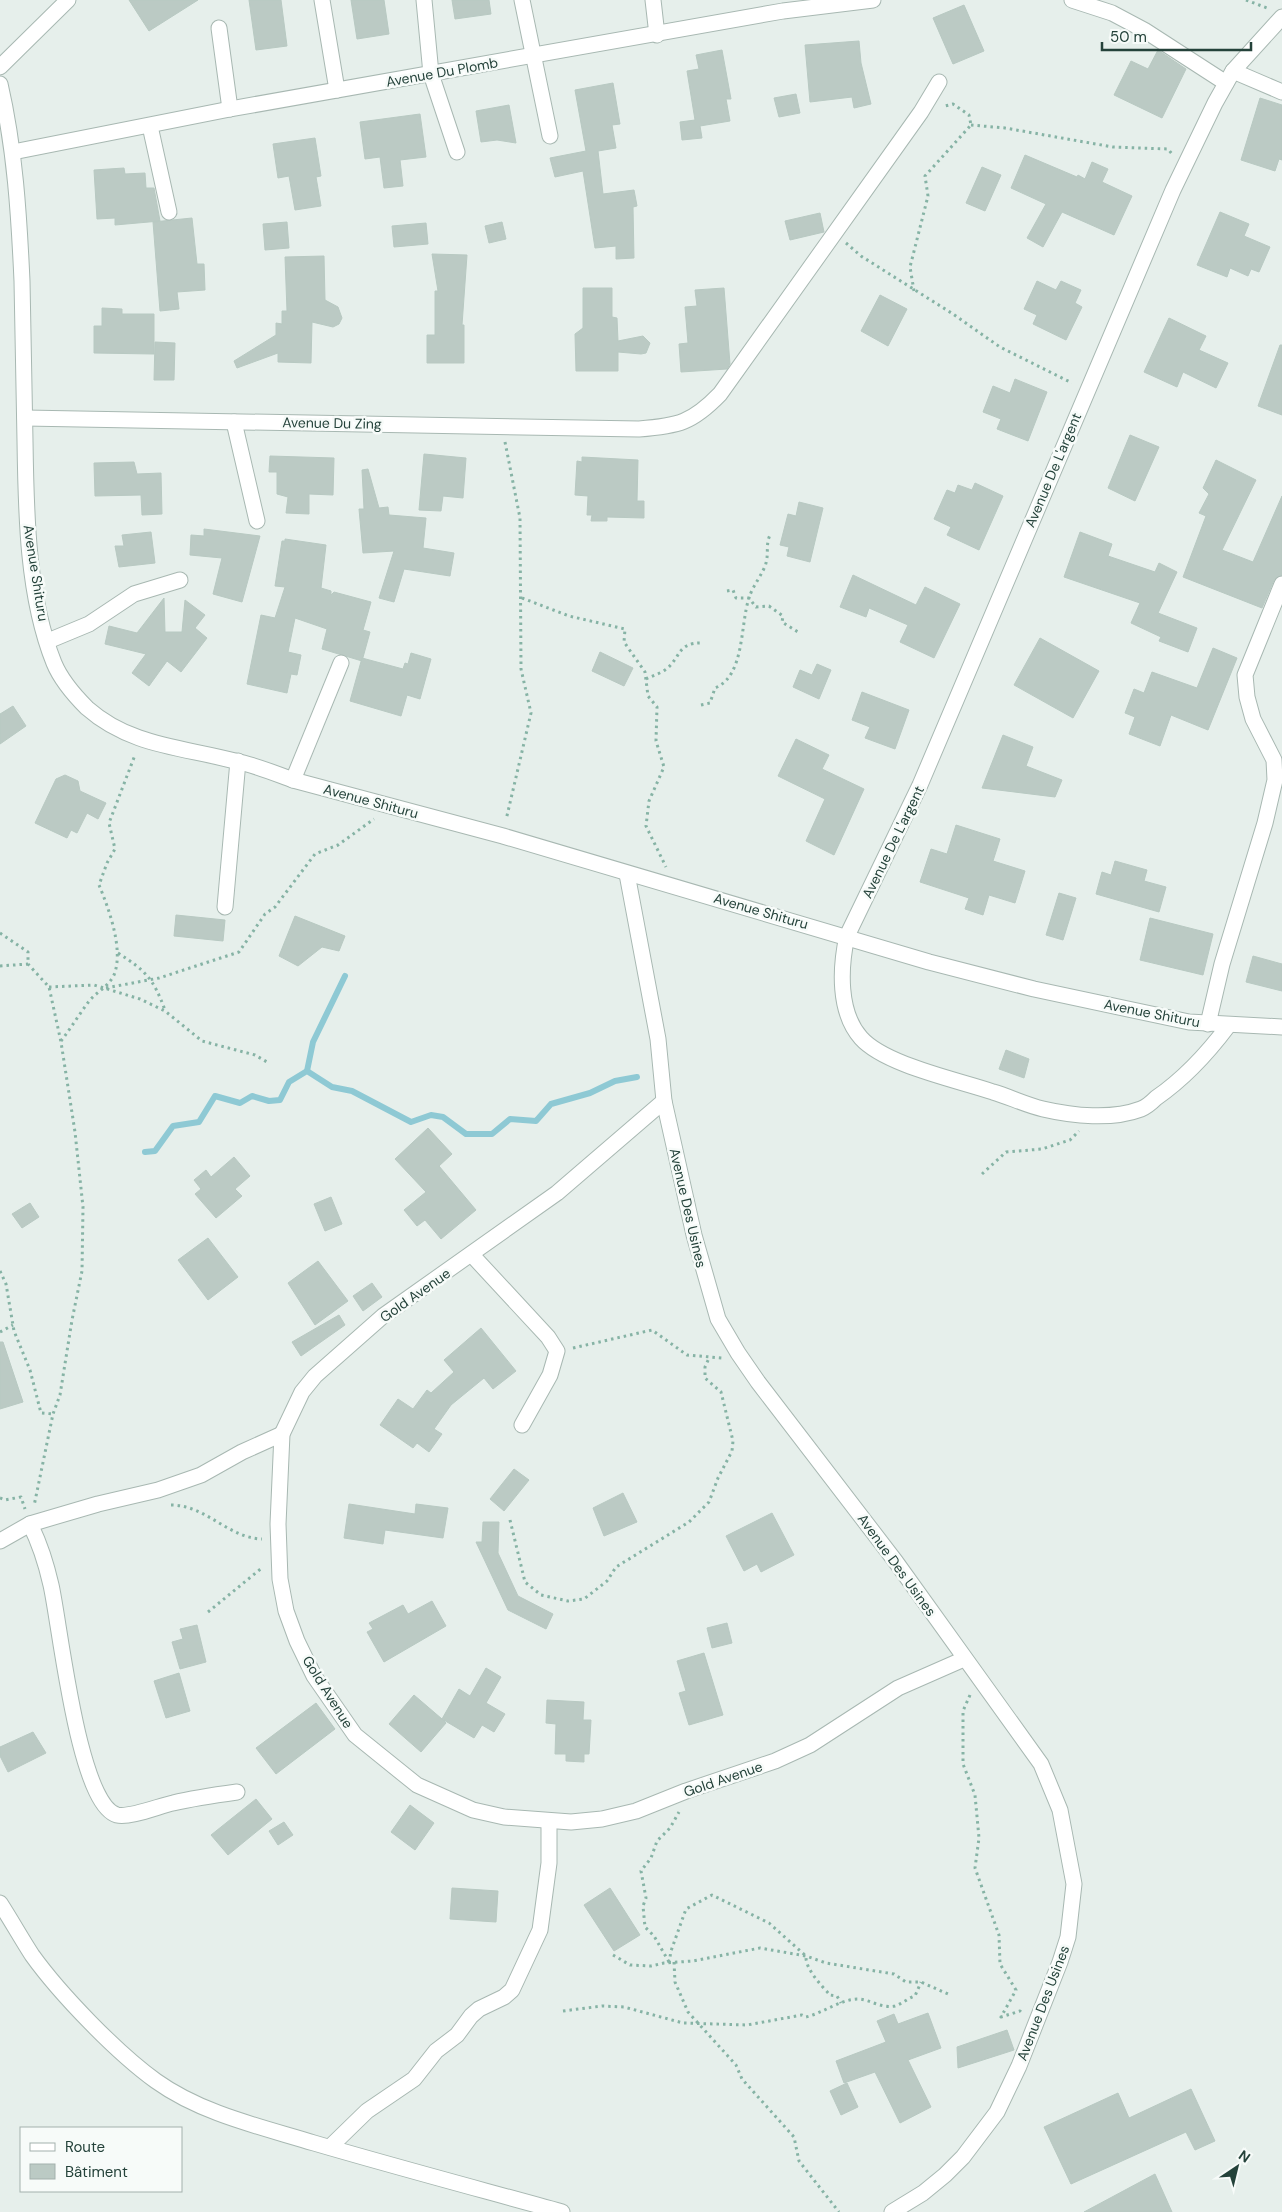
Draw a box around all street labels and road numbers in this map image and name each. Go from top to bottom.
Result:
street label: Avenue Du Plomb [385,53,500,91]
street label: Avenue De L'argent [1021,410,1085,530]
street label: Avenue Du Zing [282,413,382,433]
street label: Avenue Shituru [19,523,53,623]
street label: Avenue Shituru [322,780,420,822]
street label: Avenue De L'argent [858,783,928,901]
street label: Avenue Shituru [712,889,810,933]
street label: Avenue Shituru [1102,995,1202,1031]
street label: Avenue Des Usines [665,1146,711,1270]
street label: Gold Avenue [376,1264,454,1326]
street label: Avenue Des Usines [854,1510,940,1620]
street label: Gold Avenue [299,1652,357,1732]
street label: Gold Avenue [681,1757,765,1801]
street label: Avenue Des Usines [1013,1943,1073,2063]

